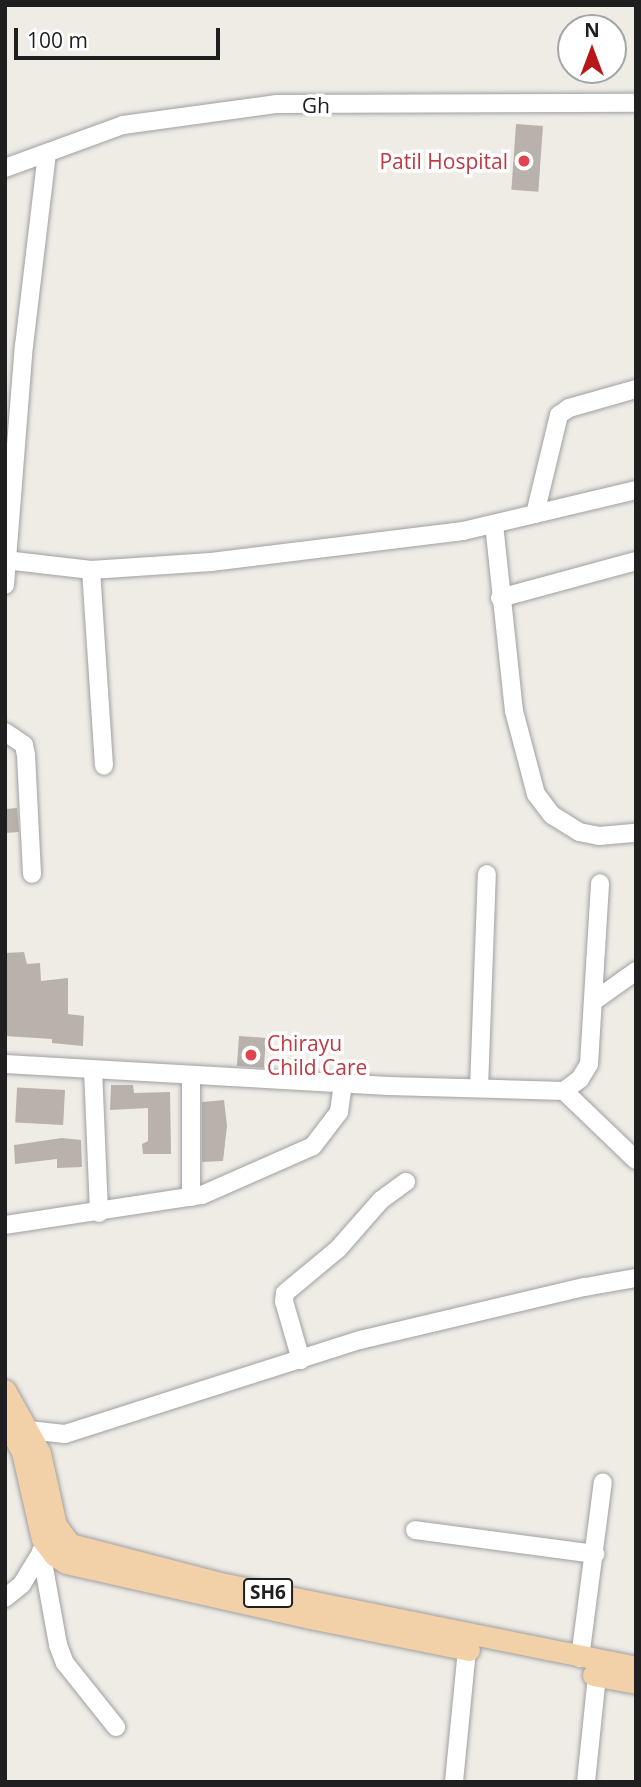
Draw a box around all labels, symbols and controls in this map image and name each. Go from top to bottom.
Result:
scale bar [18,14,224,58]
north arrow [557,14,627,84]
text: N [584,17,600,43]
text: 100 m [27,26,88,54]
street label: Gh [302,92,330,118]
place label: Patil Hospital [379,148,508,174]
marker: Patil Hospital [514,151,534,171]
place label: Chirayu Child Care [267,1030,367,1080]
marker: Chirayu Child Care [241,1045,261,1065]
road number: SH6 [242,1578,294,1609]

